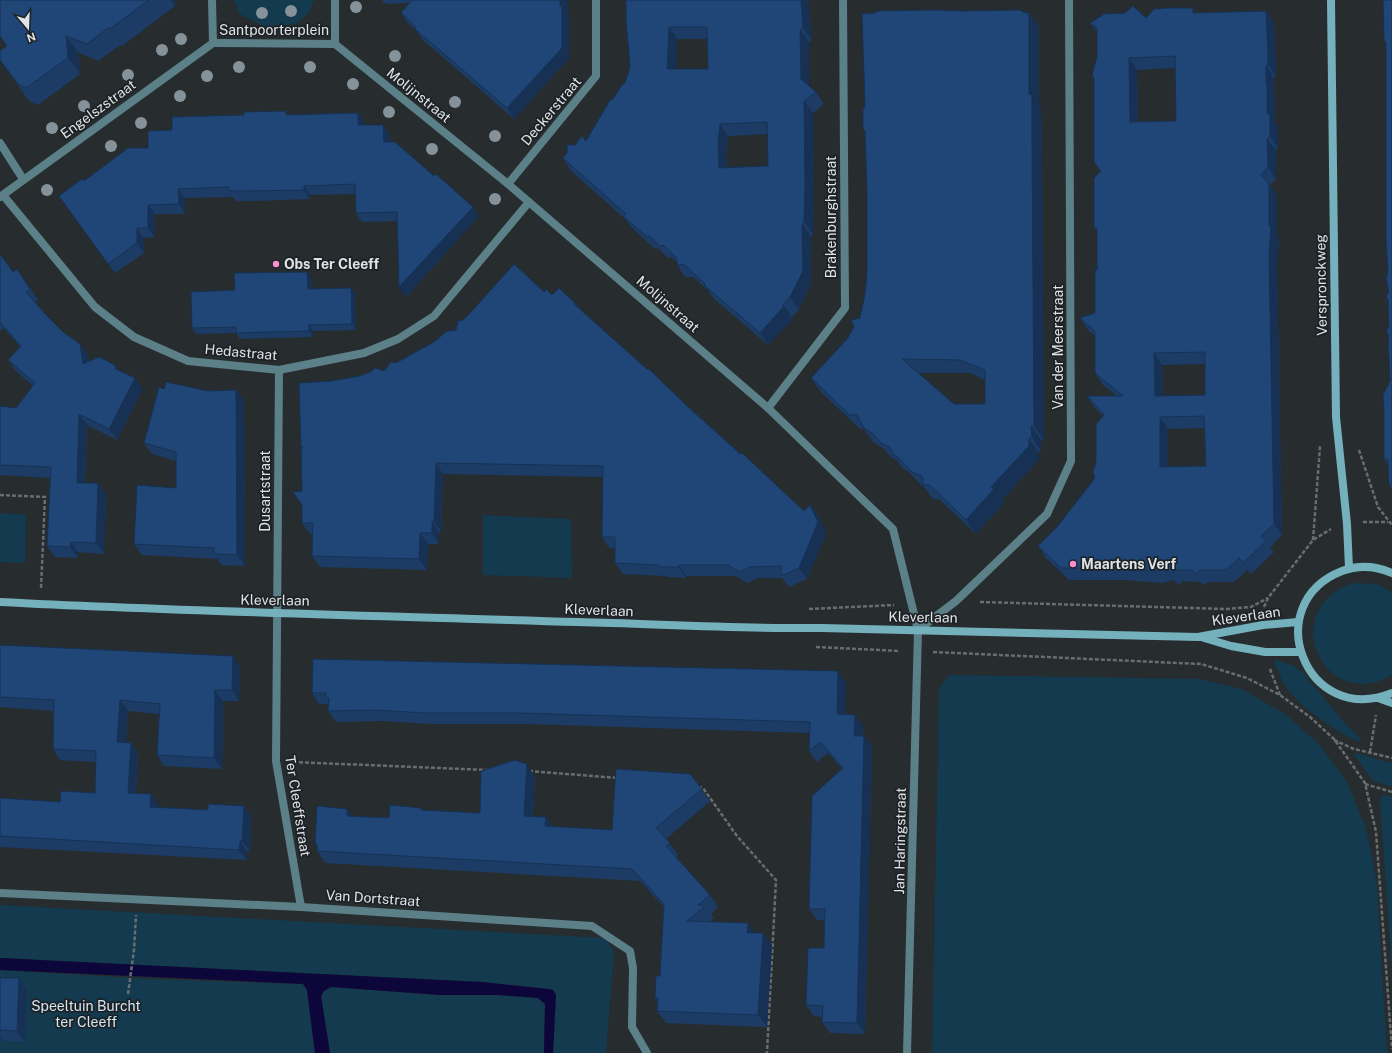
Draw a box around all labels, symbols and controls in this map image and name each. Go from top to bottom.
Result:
north arrow [8,8,48,48]
street label: Santpoorterplein [219,22,329,38]
text: N [25,30,37,45]
street label: Molijnstraat [384,64,454,126]
street label: Deckerstraat [518,74,584,148]
street label: Engelszstraat [57,76,139,142]
street label: Brakenburghstraat [823,156,839,278]
street label: Verspronckweg [1312,234,1330,336]
place label: Obs Ter Cleeff [284,256,380,272]
marker: Obs Ter Cleeff [271,259,281,269]
street label: Molijnstraat [633,272,703,336]
street label: Van der Meerstraat [1050,285,1066,409]
street label: Hedastraat [204,341,278,363]
street label: Dusartstraat [257,450,273,532]
place label: Maartens Verf [1081,556,1177,572]
marker: Maartens Verf [1068,559,1078,569]
street label: Kleverlaan [240,591,310,609]
street label: Kleverlaan [564,601,634,619]
street label: Kleverlaan [1211,603,1281,629]
street label: Kleverlaan [888,608,958,626]
street label: Ter Cleeffstraat [282,754,314,858]
street label: Jan Haringstraat [891,787,909,895]
street label: Van Dortstraat [325,887,421,909]
park label: Speeltuin Burcht ter Cleeff [31,998,141,1030]

